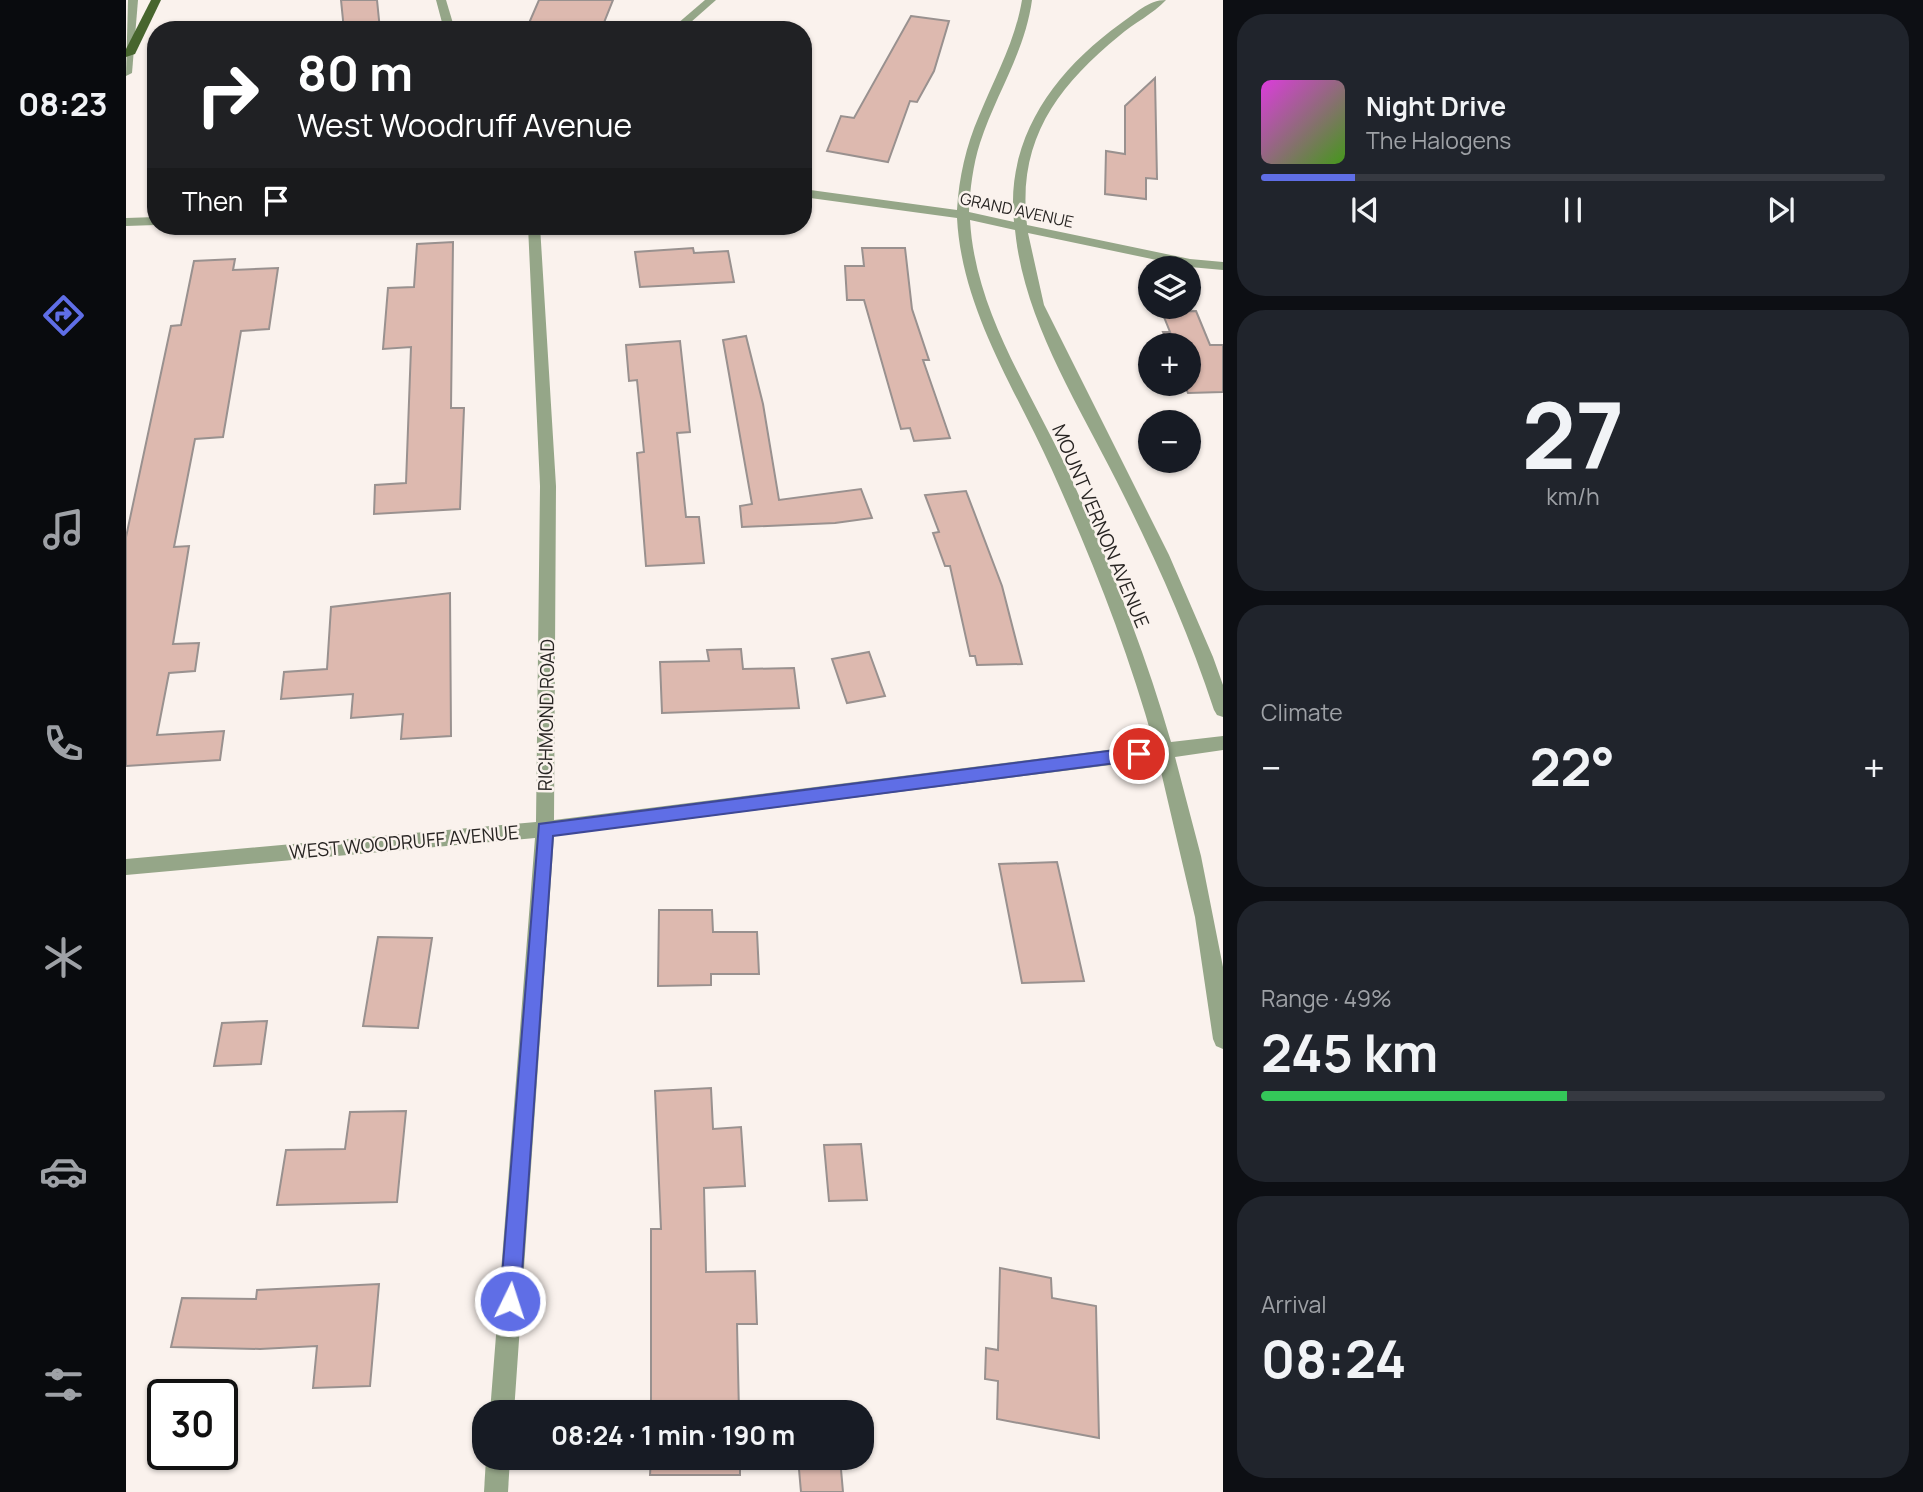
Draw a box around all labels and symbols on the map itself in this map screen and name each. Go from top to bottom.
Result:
street label: GRAND AVENUE [958,187,1076,233]
street label: MOUNT VERNON AVENUE [1046,420,1156,632]
street label: RICHMOND ROAD [532,639,560,791]
pin [1109,724,1169,784]
street label: WEST WOODRUFF AVENUE [288,819,520,865]
position arrow [473,1264,547,1338]
speed limit sign: 30 [147,1379,238,1470]

